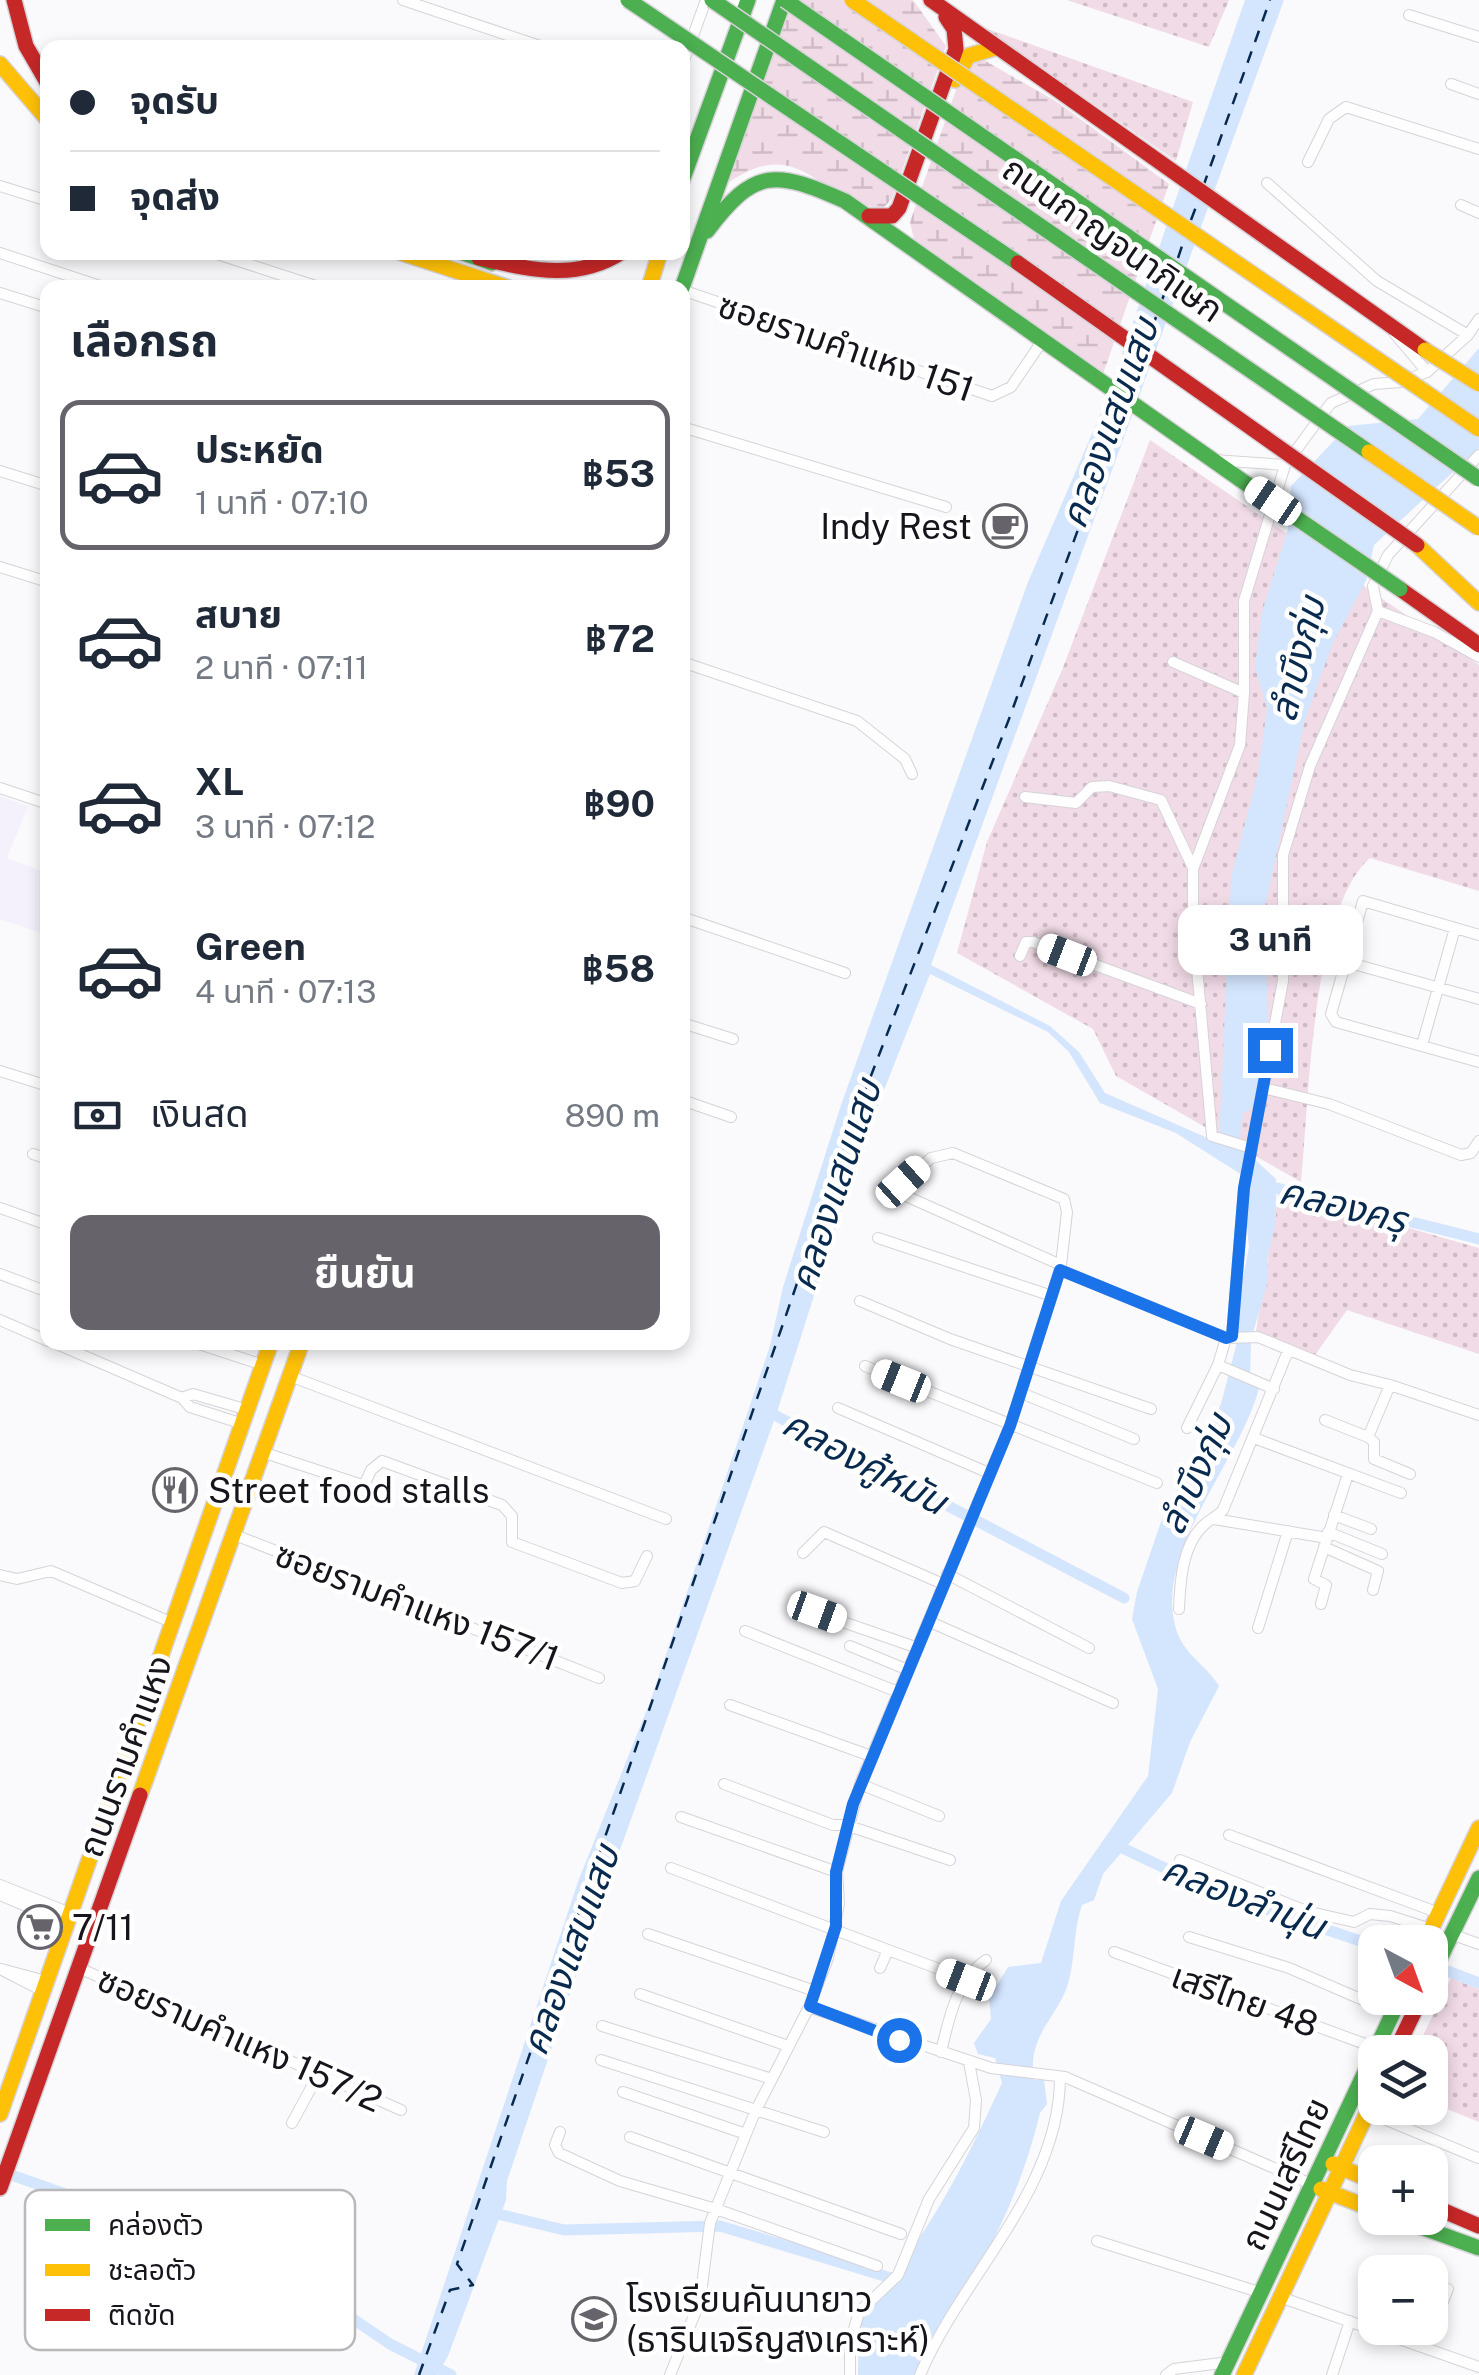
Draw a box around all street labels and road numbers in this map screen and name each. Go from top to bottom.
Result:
street label: ถนนกาญจนาภิเษก [995,148,1231,330]
street label: ซอยรามคำแหง 151 [713,284,979,410]
street label: ซอยรามคำแหง 157/1 [269,1533,565,1679]
street label: ถนนรามคำแหง [70,1650,180,1862]
street label: เสรีไทย 48 [1166,1955,1324,2045]
street label: ซอยรามคำแหง 157/2 [91,1958,389,2120]
street label: ถนนเสรีไทย [1232,2091,1338,2257]

